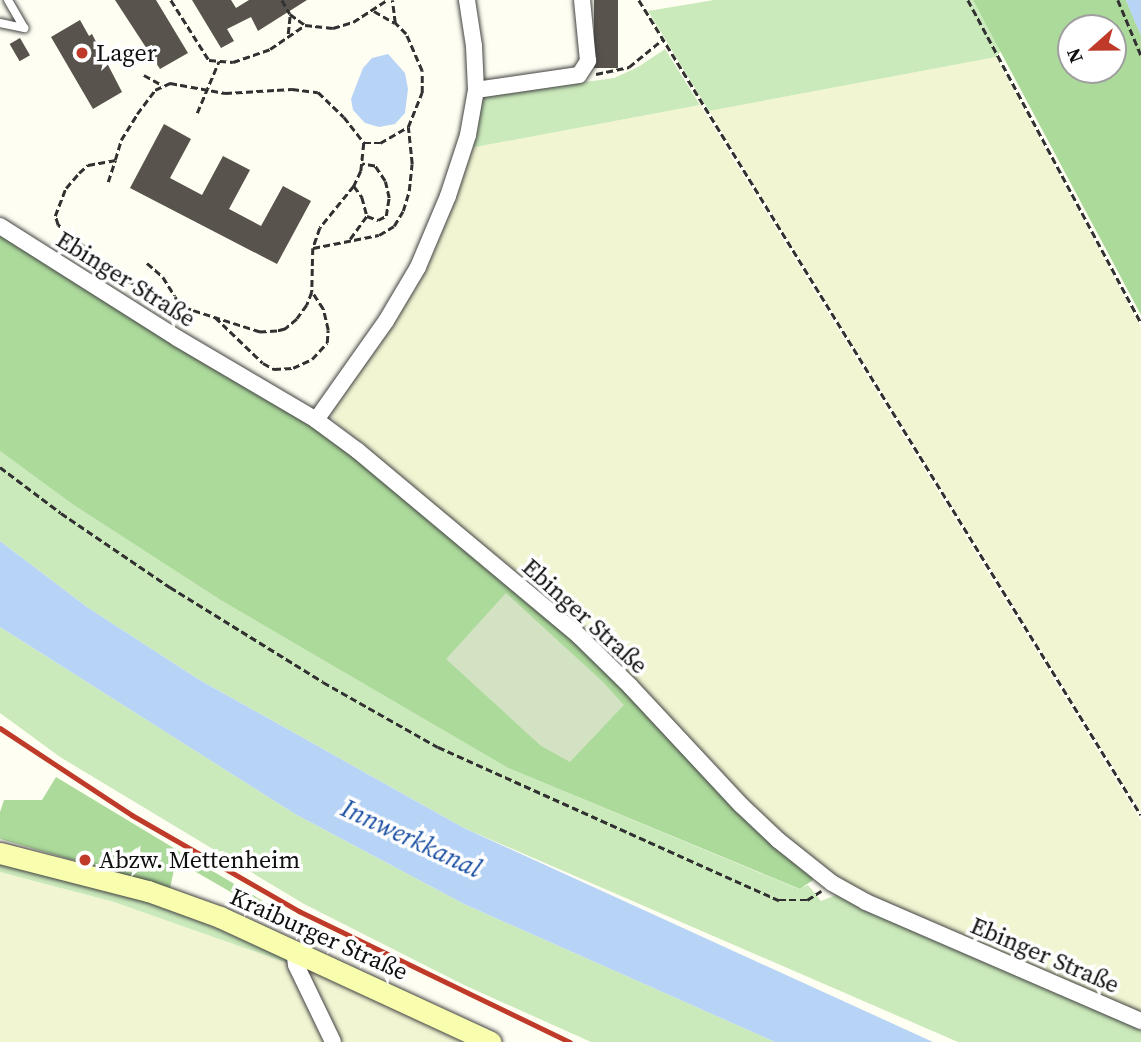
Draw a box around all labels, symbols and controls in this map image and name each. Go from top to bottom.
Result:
north arrow [1057,14,1127,84]
place label: Lager [96,39,157,67]
marker: Lager [74,45,90,61]
text: N [1060,45,1089,67]
street label: Ebinger Straße [51,225,201,333]
street label: Ebinger Straße [516,552,654,680]
water label: Innwerkkanal [336,793,486,885]
place label: Abzw. Mettenheim [99,846,300,874]
marker: Abzw. Mettenheim [77,852,93,868]
street label: Kraiburger Straße [226,882,412,986]
street label: Ebinger Straße [966,911,1124,999]

